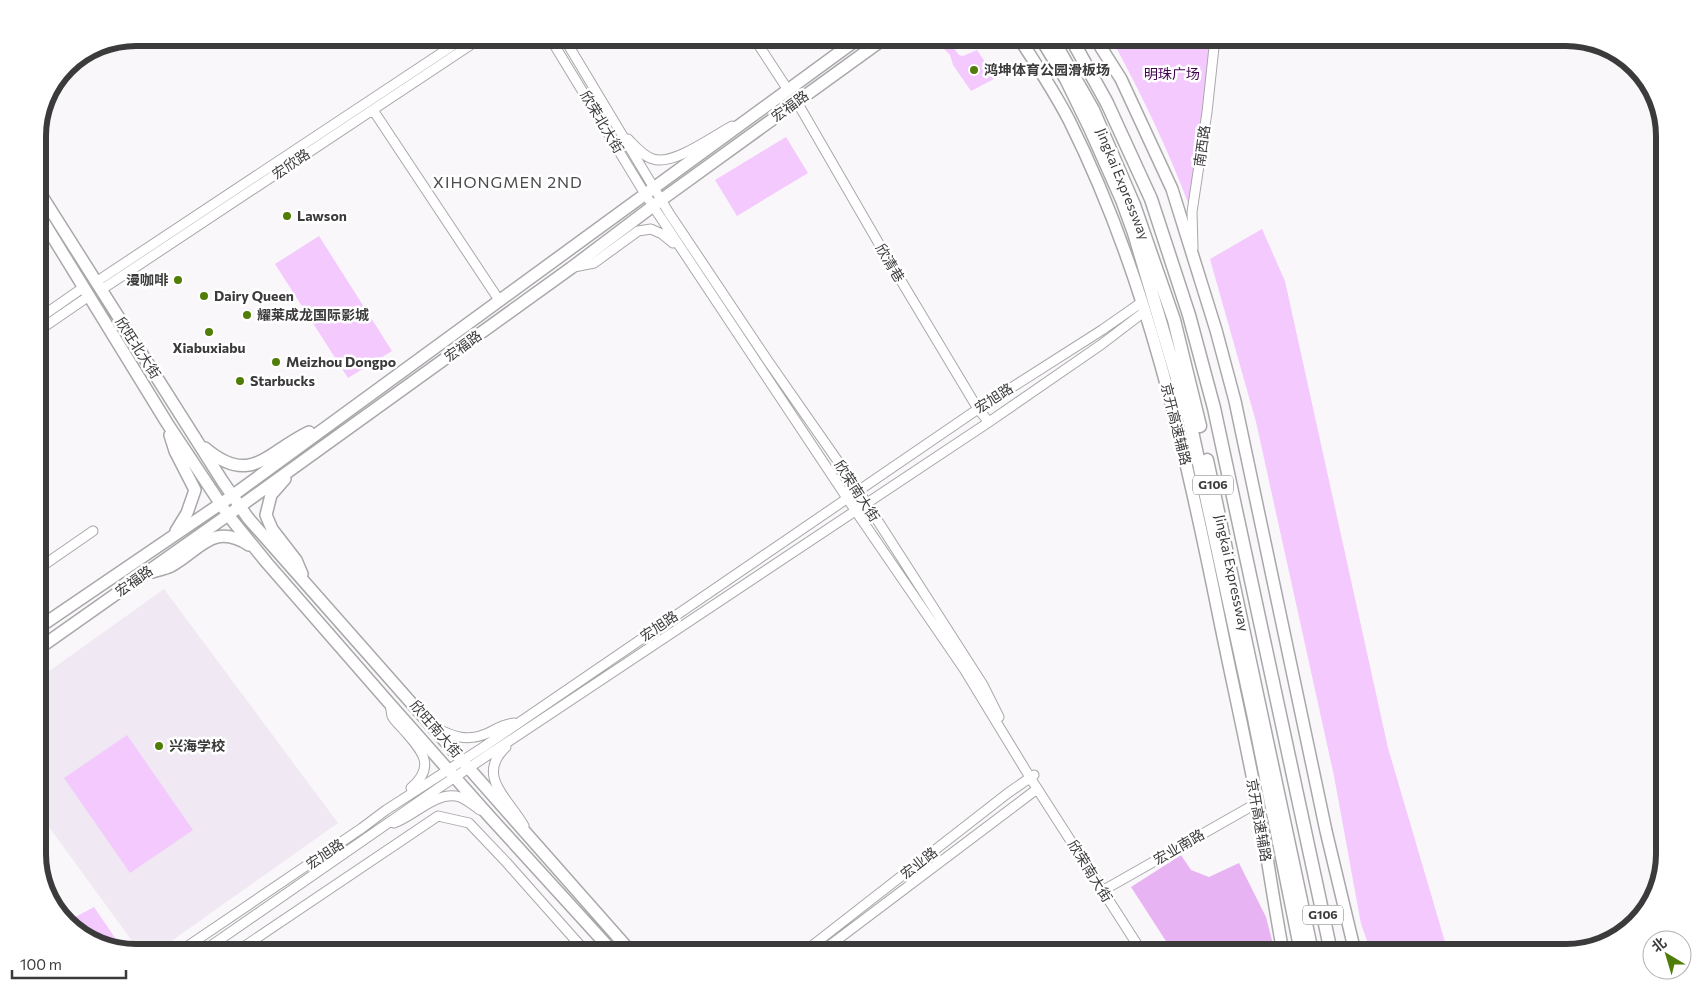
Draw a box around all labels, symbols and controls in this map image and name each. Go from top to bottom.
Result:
place label: 鸿坤体育公园滑板场 [984,61,1110,78]
marker: 鸿坤体育公园滑板场 [968,64,980,76]
park label: 明珠广场 [1144,65,1200,82]
street label: 宏福路 [768,86,812,125]
street label: 欣荣北大街 [577,87,628,156]
street label: 南西路 [1190,124,1213,168]
street label: Jingkai Expressway [1093,125,1154,242]
street label: 宏欣路 [269,145,313,182]
district label: XIHONGMEN 2ND [433,172,583,191]
place label: Lawson [297,207,347,224]
marker: Lawson [281,210,293,222]
street label: 欣清巷 [872,240,909,285]
place label: 漫咖啡 [126,271,169,288]
marker: 漫咖啡 [172,274,184,286]
place label: Dairy Queen [214,287,294,304]
marker: Dairy Queen [198,290,210,302]
place label: 耀莱成龙国际影城 [257,306,369,323]
marker: 耀莱成龙国际影城 [241,309,253,321]
street label: 欣旺北大街 [112,314,165,382]
marker: Xiabuxiabu [203,326,215,338]
street label: 宏福路 [441,326,485,365]
place label: Xiabuxiabu [173,339,246,356]
place label: Meizhou Dongpo [286,353,396,370]
marker: Meizhou Dongpo [270,356,282,368]
place label: Starbucks [250,372,315,389]
marker: Starbucks [234,375,246,387]
street label: 宏旭路 [971,379,1016,416]
street label: 京开高速辅路 [1158,381,1195,467]
street label: 欣荣南大街 [831,457,884,525]
road number: G106 [1193,476,1233,494]
street label: Jingkai Expressway [1212,513,1253,633]
street label: 宏福路 [112,562,156,600]
street label: 宏旭路 [637,607,681,644]
street label: 欣旺南大街 [407,697,466,761]
place label: 兴海学校 [169,737,225,754]
marker: 兴海学校 [153,740,165,752]
street label: 京开高速辅路 [1244,777,1275,863]
street label: 宏业南路 [1150,825,1207,868]
street label: 宏旭路 [303,835,347,872]
street label: 欣荣南大街 [1065,837,1116,905]
street label: 宏业路 [897,843,940,882]
road number: G106 [1303,906,1343,924]
north arrow [1642,930,1692,980]
text: 北 [1648,933,1669,955]
scale bar [12,948,126,980]
text: 100 m [20,955,62,973]

